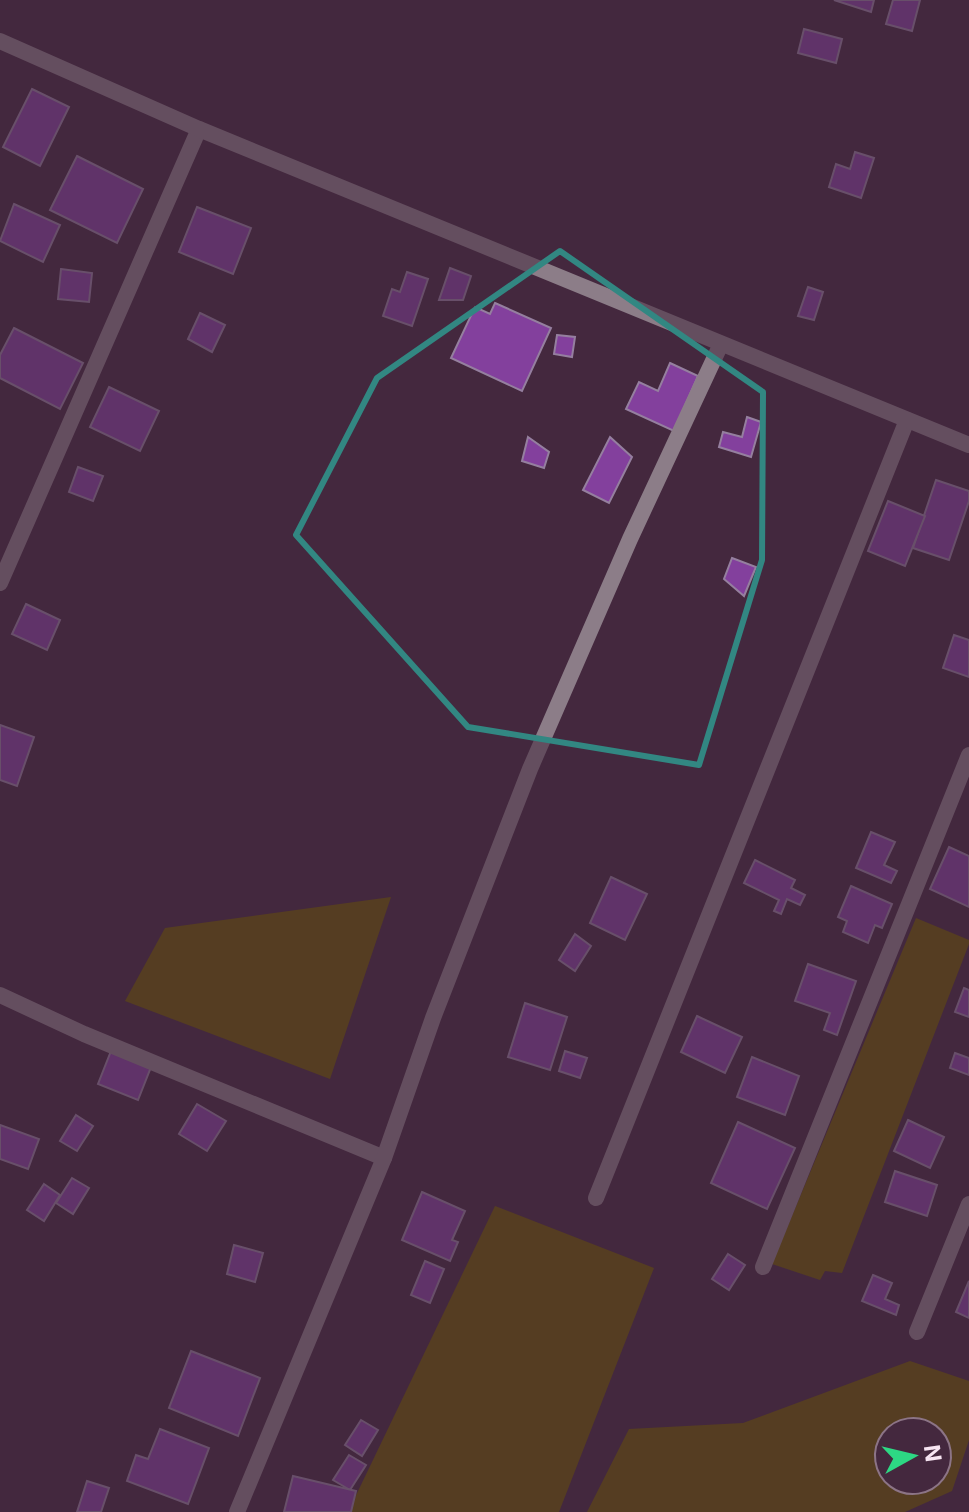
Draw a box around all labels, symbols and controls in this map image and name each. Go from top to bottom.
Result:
north arrow [873,1416,953,1496]
text: N [919,1443,947,1463]

